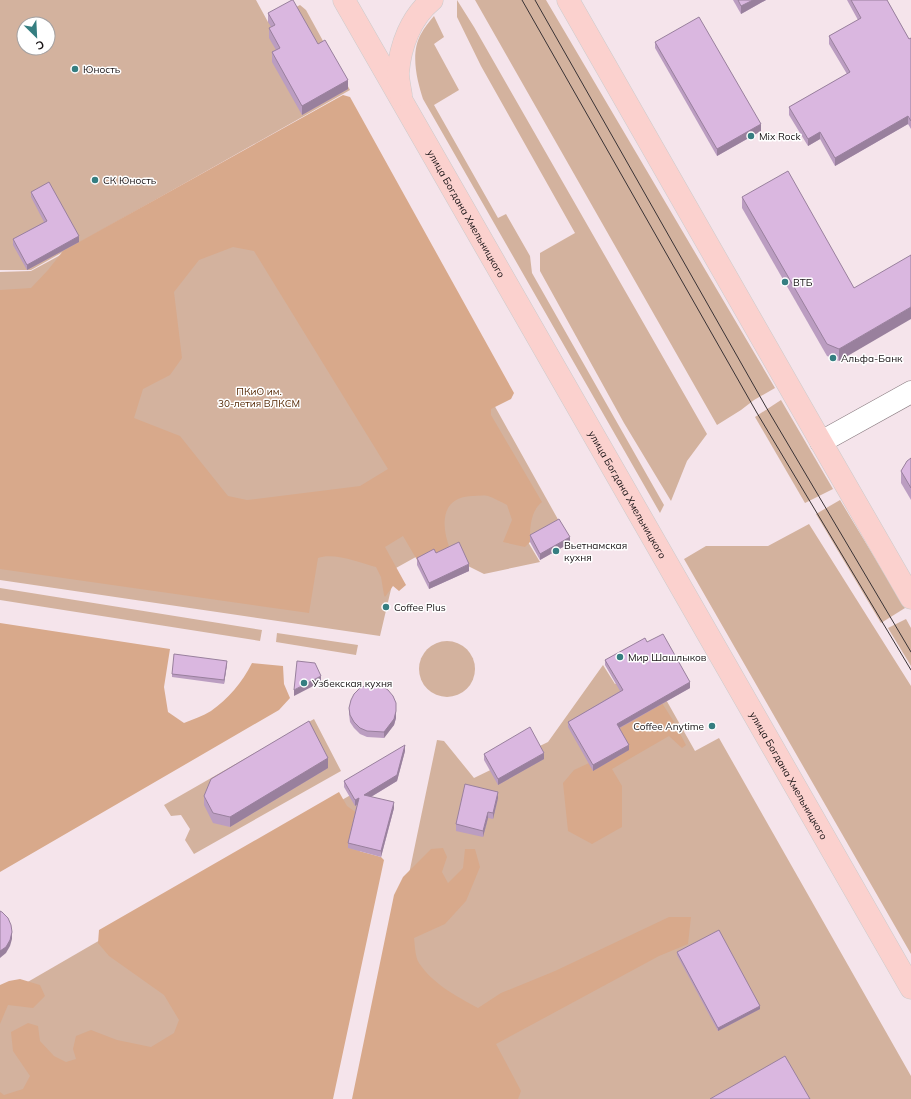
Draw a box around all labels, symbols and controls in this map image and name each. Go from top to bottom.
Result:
north arrow [16,16,56,56]
text: С [33,37,46,53]
place label: Юность [83,63,121,76]
marker: Юность [70,64,80,74]
place label: Mix Rock [759,130,801,143]
marker: Mix Rock [746,131,756,141]
street label: улица Богдана Хмельницкого [425,147,508,280]
place label: СК Юность [103,174,157,187]
marker: СК Юность [90,175,100,185]
place label: ВТБ [793,276,813,289]
marker: ВТБ [780,277,790,287]
place label: Альфа-Банк [841,352,903,365]
marker: Альфа-Банк [828,353,838,363]
park label: ПКиО им. 30-летия ВЛКСМ [218,385,300,410]
street label: улица Богдана Хмельницкого [586,428,670,561]
place label: Вьетнамская кухня [564,539,627,564]
marker: Вьетнамская кухня [551,546,561,556]
place label: Coffee Plus [394,601,446,614]
marker: Coffee Plus [381,602,391,612]
place label: Мир Шашлыков [628,651,707,664]
marker: Мир Шашлыков [615,652,625,662]
place label: Узбекская кухня [311,677,392,690]
marker: Узбекская кухня [299,678,309,688]
street label: улица Богдана Хмельницкого [747,709,831,842]
place label: Coffee Anytime [633,720,704,733]
marker: Coffee Anytime [707,721,717,731]

